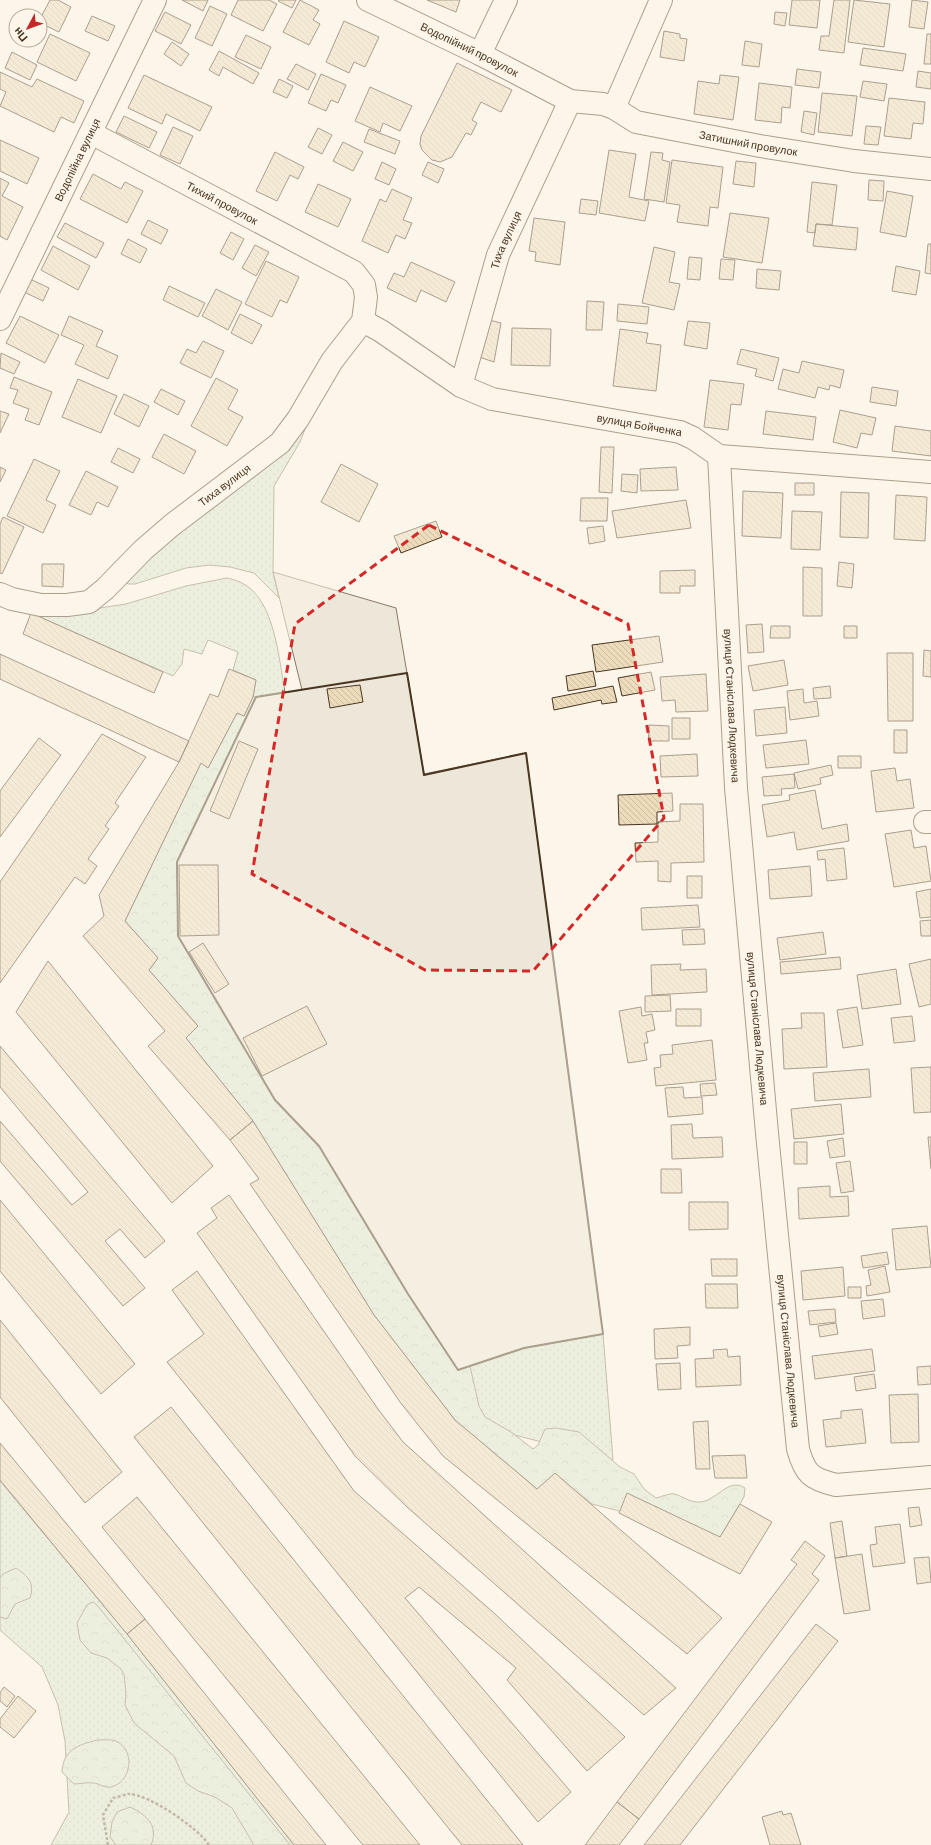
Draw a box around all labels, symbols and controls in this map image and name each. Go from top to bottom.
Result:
north arrow [8,8,48,48]
street label: Водопійний провулок [419,19,521,79]
text: Пн [10,25,30,45]
street label: Водопійна вулиця [51,116,103,203]
street label: Затишний провулок [698,127,799,158]
street label: Тихий провулок [184,178,260,227]
street label: Тиха вулиця [487,209,524,270]
street label: вулиця Бойченка [596,411,684,438]
street label: Тиха вулиця [196,461,253,509]
street label: вулиця Станіслава Людкевича [722,628,743,784]
street label: вулиця Станіслава Людкевича [745,951,772,1107]
street label: вулиця Станіслава Людкевича [775,1274,803,1429]

